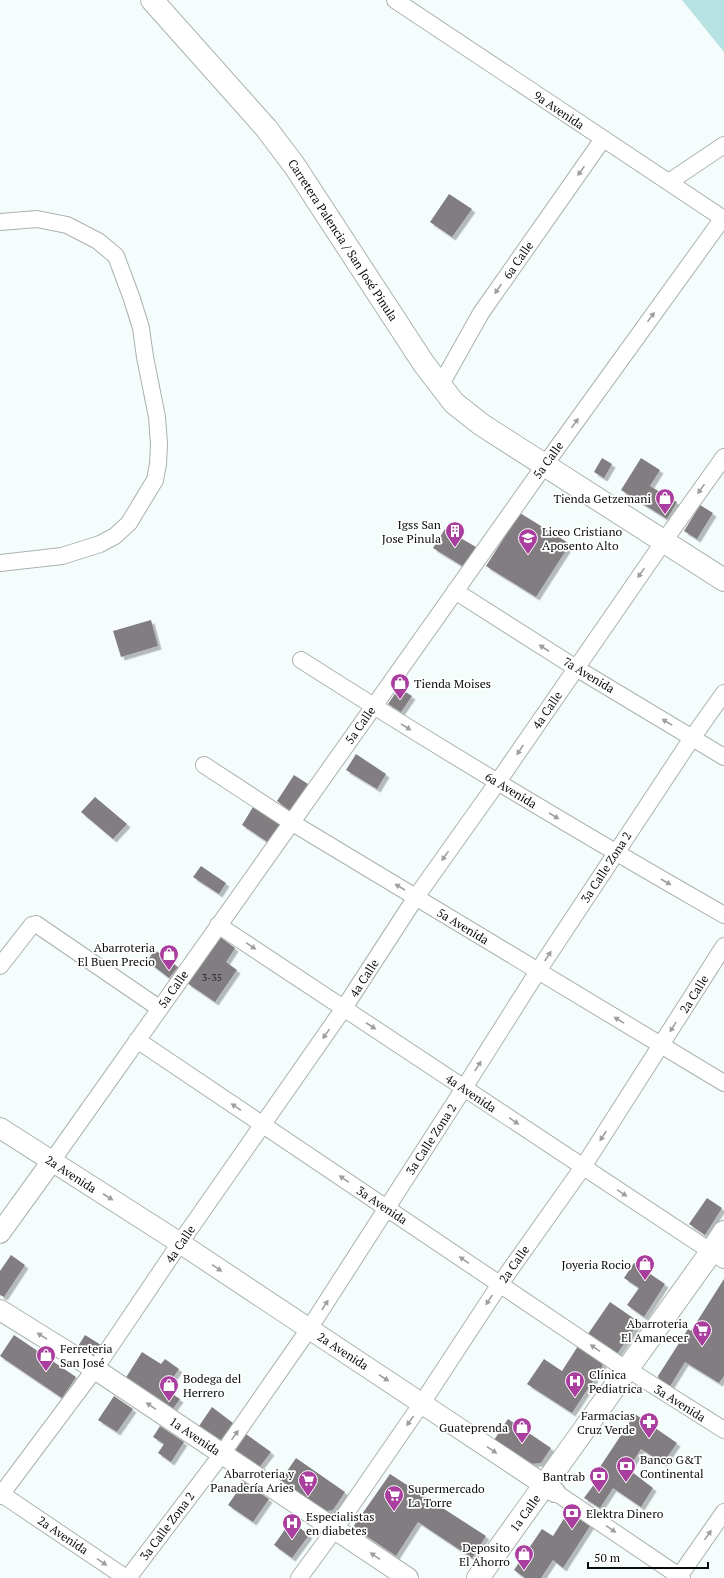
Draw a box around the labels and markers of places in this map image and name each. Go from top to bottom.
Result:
shop icon: Tienda Getzemani [654,487,676,515]
place label: Tienda Getzemani [554,491,651,506]
place label: Igss San Jose Pinula [382,517,441,546]
building icon: Igss San Jose Pinula [444,520,466,548]
place label: Liceo Cristiano Aposento Alto [542,524,623,553]
school or university icon: Liceo Cristiano Aposento Alto [517,527,539,555]
shop icon: Tienda Moises [389,672,411,700]
place label: Tienda Moises [414,676,491,691]
place label: Abarroteria El Buen Precio [78,940,155,969]
shop icon: Abarroteria El Buen Precio [158,943,180,971]
shop icon: Joyeria Rocio [634,1253,656,1281]
place label: Joyeria Rocio [562,1257,631,1272]
place label: Abarroteria El Amanecer [621,1316,688,1345]
supermarket icon: Abarroteria El Amanecer [691,1319,713,1347]
place label: Ferreteria San José [60,1341,113,1370]
shop icon: Ferreteria San José [35,1344,57,1372]
place label: Clínica Pediatrica [589,1367,643,1396]
hospital icon: Clínica Pediatrica [564,1370,586,1398]
place label: Bodega del Herrero [183,1371,242,1400]
shop icon: Bodega del Herrero [158,1374,180,1402]
place label: Farmacias Cruz Verde [577,1408,635,1437]
pharmacy icon: Farmacias Cruz Verde [638,1411,660,1439]
shop icon: Guateprenda [511,1416,533,1444]
place label: Guateprenda [439,1420,508,1435]
place label: Banco G&T Continental [640,1452,704,1481]
bank icon: Banco G&T Continental [615,1455,637,1483]
bank icon: Bantrab [588,1465,610,1493]
place label: Abarroteria y Panadería Aries [210,1466,295,1495]
supermarket icon: Abarroteria y Panadería Aries [297,1469,319,1497]
place label: Bantrab [543,1469,585,1484]
place label: Supermercado La Torre [408,1481,485,1510]
supermarket icon: Supermercado La Torre [383,1484,405,1512]
bank icon: Elektra Dinero [561,1502,583,1530]
place label: Elektra Dinero [586,1506,664,1521]
place label: Especialistas en diabetes [306,1509,374,1538]
hospital icon: Especialistas en diabetes [281,1512,303,1540]
place label: Deposito El Ahorro [459,1540,510,1569]
shop icon: Deposito El Ahorro [513,1543,535,1571]

